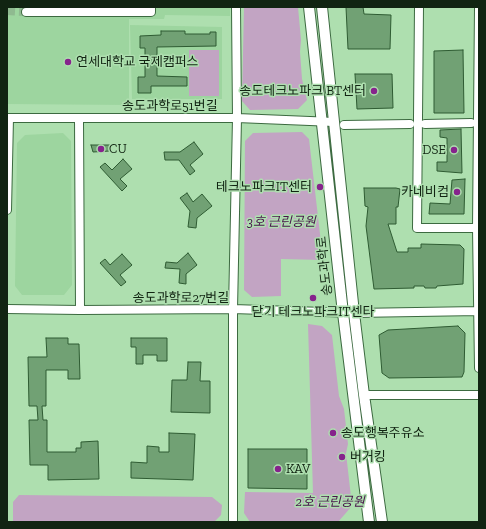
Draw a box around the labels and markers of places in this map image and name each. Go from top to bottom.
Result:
place label: 연세대학교 국제캠퍼스 [76,54,199,70]
marker: 연세대학교 국제캠퍼스 [63,57,73,67]
place label: 송도테크노파크 BT센터 [239,83,366,99]
marker: 송도테크노파크 BT센터 [369,86,379,96]
place label: CU [109,141,127,157]
place label: DSE [422,142,446,158]
marker: CU [96,144,106,154]
marker: DSE [449,145,459,155]
place label: 테크노파크IT센터 [216,179,312,195]
marker: 테크노파크IT센터 [315,182,325,192]
place label: 카네비컴 [401,184,449,200]
marker: 카네비컴 [452,187,462,197]
marker: 닫기 테크노파크IT센타 [308,293,318,303]
place label: 닫기 테크노파크IT센타 [252,304,374,320]
place label: 송도행복주유소 [341,425,425,441]
marker: 송도행복주유소 [328,428,338,438]
place label: 버거킹 [350,449,386,465]
marker: 버거킹 [337,452,347,462]
place label: KAV [286,461,310,477]
marker: KAV [273,464,283,474]

